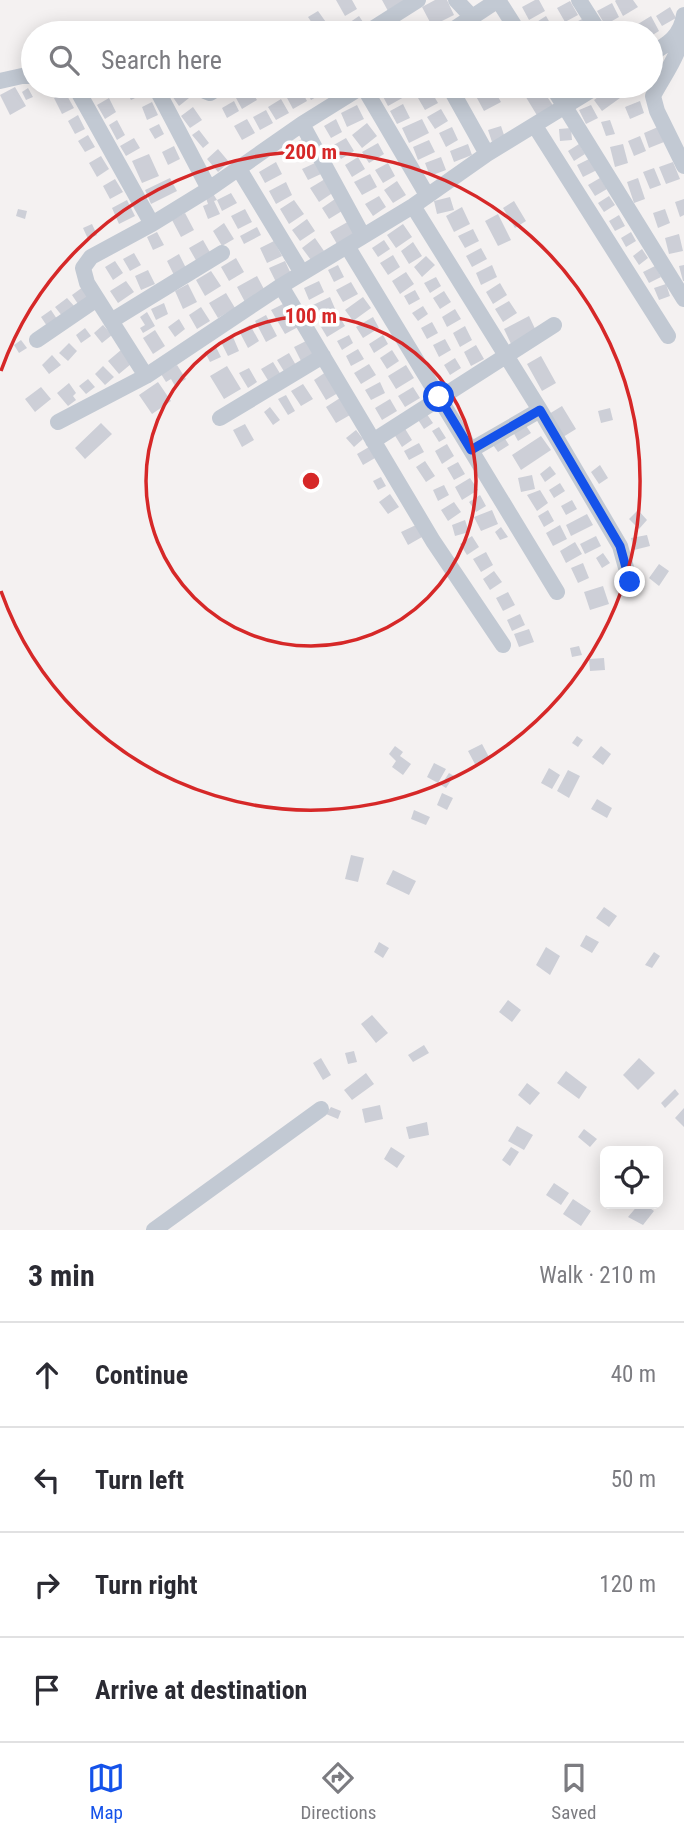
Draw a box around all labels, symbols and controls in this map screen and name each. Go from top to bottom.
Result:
search box [21,21,663,98]
icon: search [45,41,83,79]
text: Search here [101,45,222,75]
text: 200 m [285,140,337,164]
text: 100 m [285,304,337,328]
route start [423,381,454,412]
centre of rings [299,469,323,493]
route end [614,566,645,597]
map controls [600,1146,663,1209]
button: locate [600,1146,663,1209]
text: 3 min [28,1258,95,1293]
text: Walk · 210 m [539,1262,656,1289]
icon: ahead [28,1356,66,1394]
text: Continue [95,1360,188,1390]
text: 40 m [611,1361,656,1388]
icon: left [28,1461,66,1499]
text: Turn left [95,1465,184,1495]
text: 50 m [611,1466,656,1493]
icon: right [28,1566,66,1604]
text: Turn right [95,1570,197,1600]
text: 120 m [599,1571,656,1598]
icon: arrive [28,1671,66,1709]
text: Arrive at destination [95,1675,307,1705]
tab: Map [87,1759,125,1824]
tab: Directions [300,1759,376,1824]
tab: Saved [551,1759,597,1824]

